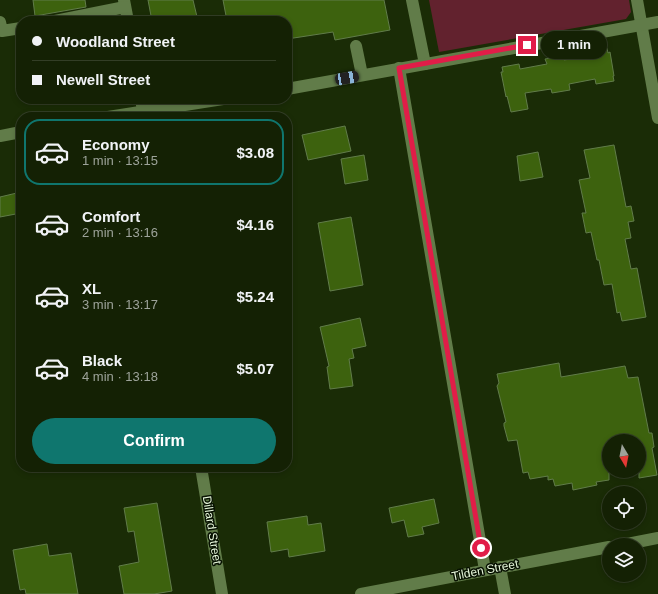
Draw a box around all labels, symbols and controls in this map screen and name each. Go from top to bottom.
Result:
callout: 1 min [541,31,607,59]
text: Woodland Street [56,33,175,50]
route end [518,36,536,54]
text: 1 min [557,37,591,52]
car [334,70,360,86]
text: Newell Street [56,71,150,88]
icon: car [34,134,70,170]
text: Economy [82,136,150,153]
text: $3.08 [236,144,274,161]
text: 1 min · 13:15 [82,153,158,168]
icon: car [34,206,70,242]
text: Comfort [82,208,140,225]
text: $4.16 [236,216,274,233]
text: 2 min · 13:16 [82,225,158,240]
icon: car [34,278,70,314]
text: XL [82,280,101,297]
text: $5.24 [236,288,274,305]
text: 3 min · 13:17 [82,297,158,312]
icon: car [34,350,70,386]
text: Black [82,352,122,369]
text: $5.07 [236,360,274,377]
text: 4 min · 13:18 [82,369,158,384]
button: Confirm [32,418,276,464]
north arrow [602,434,646,478]
map controls [602,434,646,582]
button: locate [602,486,646,530]
street label: Dillard Street [200,495,224,566]
button: layers [602,538,646,582]
route start [472,539,490,557]
street label: Tilden Street [450,557,520,583]

